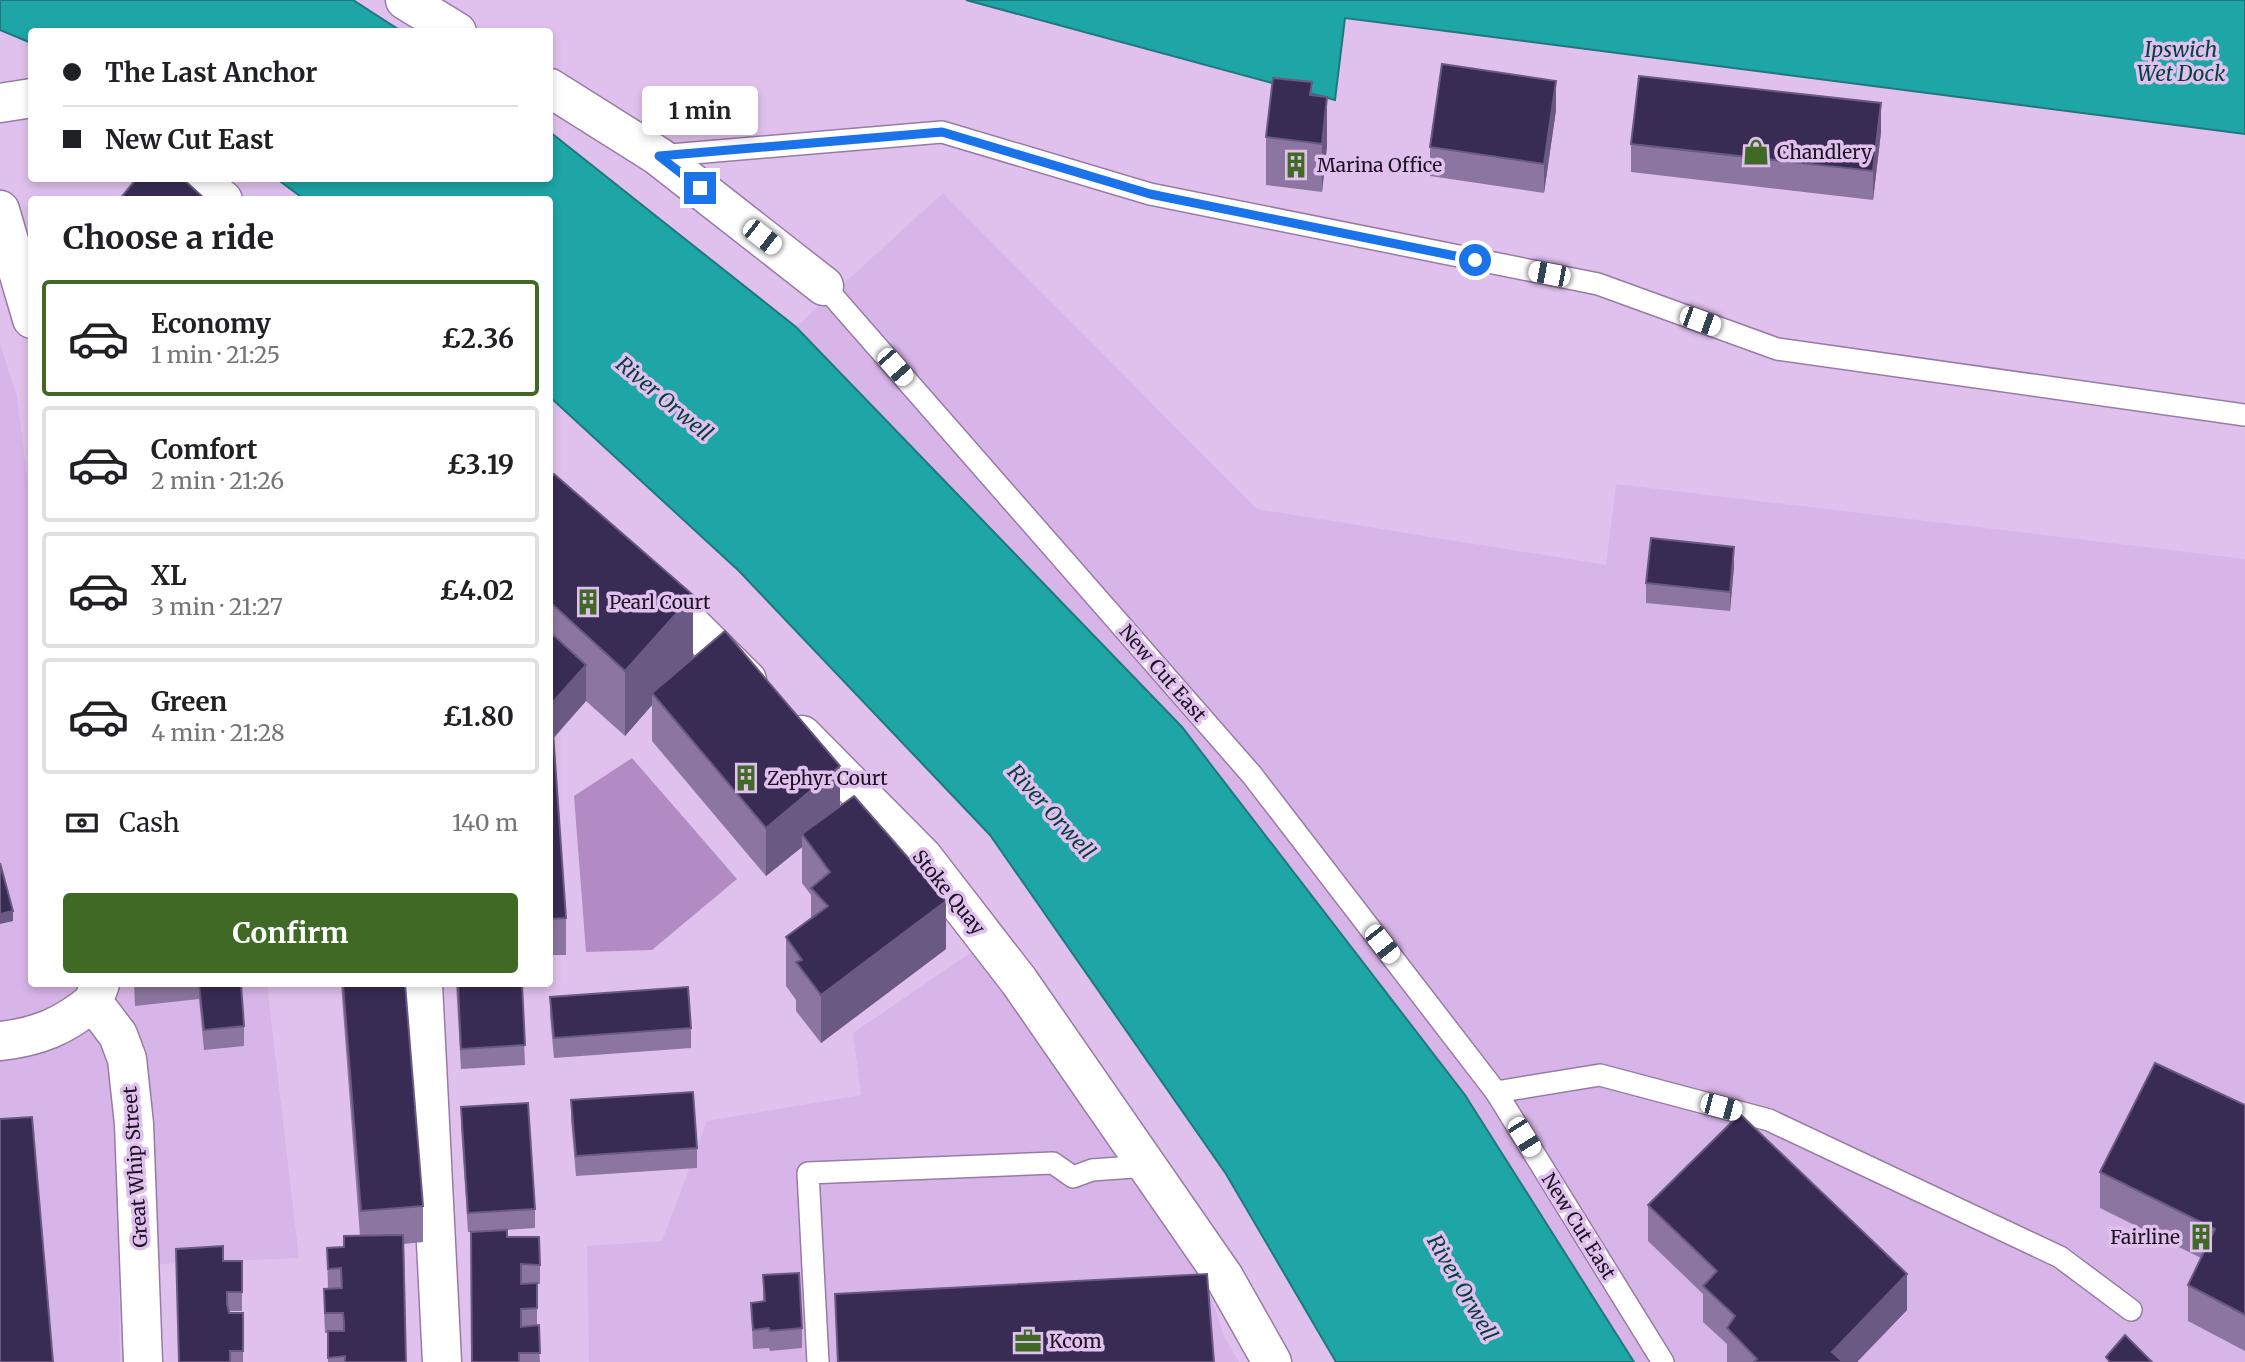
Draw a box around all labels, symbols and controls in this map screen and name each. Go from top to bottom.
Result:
water label: Ipswich Wet Dock [2137,36,2226,87]
text: The Last Anchor [105,56,317,89]
callout: 1 min [642,86,758,136]
text: 1 min [669,96,731,125]
text: New Cut East [105,123,274,156]
shop icon: Chandlery [1741,137,1771,167]
place label: Chandlery [1777,140,1872,164]
building icon: Marina Office [1281,150,1311,180]
place label: Marina Office [1317,153,1442,177]
route end [684,172,716,204]
car [739,216,786,258]
text: Choose a ride [63,218,274,258]
route start [1459,244,1491,276]
car [1527,260,1572,288]
car [1677,304,1724,338]
icon: car [67,307,130,370]
text: Economy [151,307,271,340]
text: £2.36 [441,322,514,355]
text: 1 min · 21:25 [151,340,280,369]
car [874,344,917,390]
water label: River Orwell [610,350,718,447]
icon: car [67,433,130,496]
text: Comfort [151,433,257,466]
text: £3.19 [447,448,514,481]
text: 2 min · 21:26 [151,466,284,495]
icon: car [67,559,130,622]
text: XL [151,559,187,592]
text: £4.02 [439,574,514,607]
building icon: Pearl Court [573,587,603,617]
place label: Pearl Court [609,590,711,614]
text: 3 min · 21:27 [151,592,283,621]
street label: New Cut East [1114,620,1212,727]
icon: car [67,685,130,748]
text: Green [151,685,227,718]
text: £1.80 [442,700,514,733]
text: 4 min · 21:28 [151,718,285,747]
water label: River Orwell [1002,759,1101,865]
building icon: Zephyr Court [731,763,761,793]
place label: Zephyr Court [767,766,888,790]
icon: cash [63,804,101,842]
text: Cash [119,806,180,839]
text: 140 m [452,808,518,837]
street label: Stoke Quay [908,845,990,939]
button: Confirm [63,893,518,973]
car [1361,921,1404,967]
street label: Great Whip Street [117,1085,153,1248]
car [1698,1091,1745,1123]
car [1504,1114,1545,1160]
street label: New Cut East [1537,1168,1621,1284]
building icon: Fairline [2186,1222,2216,1252]
place label: Fairline [2110,1225,2180,1249]
water label: River Orwell [1421,1230,1504,1346]
office icon: Kcom [1013,1326,1043,1356]
place label: Kcom [1049,1329,1102,1353]

